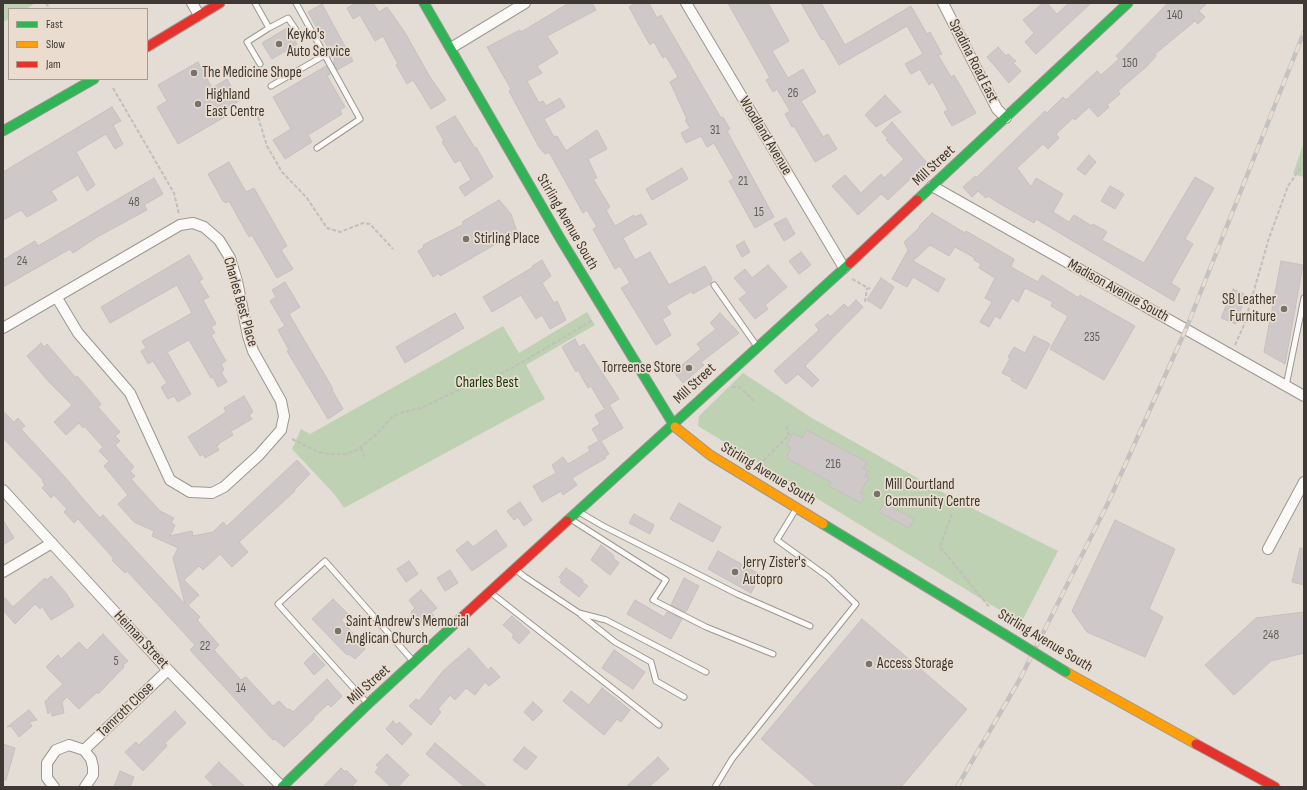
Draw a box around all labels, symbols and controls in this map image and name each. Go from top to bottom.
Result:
legend [8,8,148,80]
house number: 140 [1167,8,1183,24]
street label: Spadina Road East [944,16,1002,106]
text: Fast [46,17,63,32]
place label: Keyko's Auto Service [287,26,350,61]
text: Slow [46,37,65,52]
marker: Keyko's Auto Service [274,39,284,49]
house number: 150 [1122,56,1138,72]
text: Jam [46,57,61,72]
place label: The Medicine Shope [202,64,302,82]
marker: The Medicine Shope [189,68,199,78]
place label: Highland East Centre [206,86,264,121]
house number: 26 [787,86,799,102]
street label: Woodland Avenue [734,93,796,179]
marker: Highland East Centre [193,99,203,109]
house number: 31 [710,123,720,139]
street label: Mill Street [909,142,959,190]
street label: Stirling Avenue South [532,171,602,273]
house number: 21 [738,174,748,190]
house number: 48 [128,195,140,211]
house number: 15 [754,205,764,221]
place label: Stirling Place [474,230,540,248]
marker: Stirling Place [461,234,471,244]
house number: 24 [17,254,27,270]
street label: Charles Best Place [219,255,261,349]
street label: Madison Avenue South [1064,256,1172,326]
place label: SB Leather Furniture [1222,291,1276,326]
marker: SB Leather Furniture [1279,304,1289,314]
house number: 235 [1084,330,1100,346]
place label: Torreense Store [602,359,681,377]
street label: Mill Street [670,360,720,408]
marker: Torreense Store [684,363,694,373]
park label: Charles Best [455,374,519,392]
street label: Stirling Avenue South [717,439,819,509]
house number: 216 [825,457,841,473]
place label: Mill Courtland Community Centre [885,476,980,511]
marker: Mill Courtland Community Centre [872,489,882,499]
place label: Jerry Zister's Autopro [743,554,806,589]
marker: Jerry Zister's Autopro [730,567,740,577]
street label: Stirling Avenue South [994,606,1096,676]
street label: Heiman Street [110,607,172,673]
place label: Saint Andrew's Memorial Anglican Church [346,613,469,648]
marker: Saint Andrew's Memorial Anglican Church [333,626,343,636]
house number: 248 [1263,628,1279,644]
house number: 22 [200,639,210,655]
house number: 5 [113,654,119,670]
place label: Access Storage [877,655,953,673]
marker: Access Storage [864,659,874,669]
street label: Mill Street [344,661,394,709]
street label: Tamroth Close [94,679,158,741]
house number: 14 [236,681,246,697]

